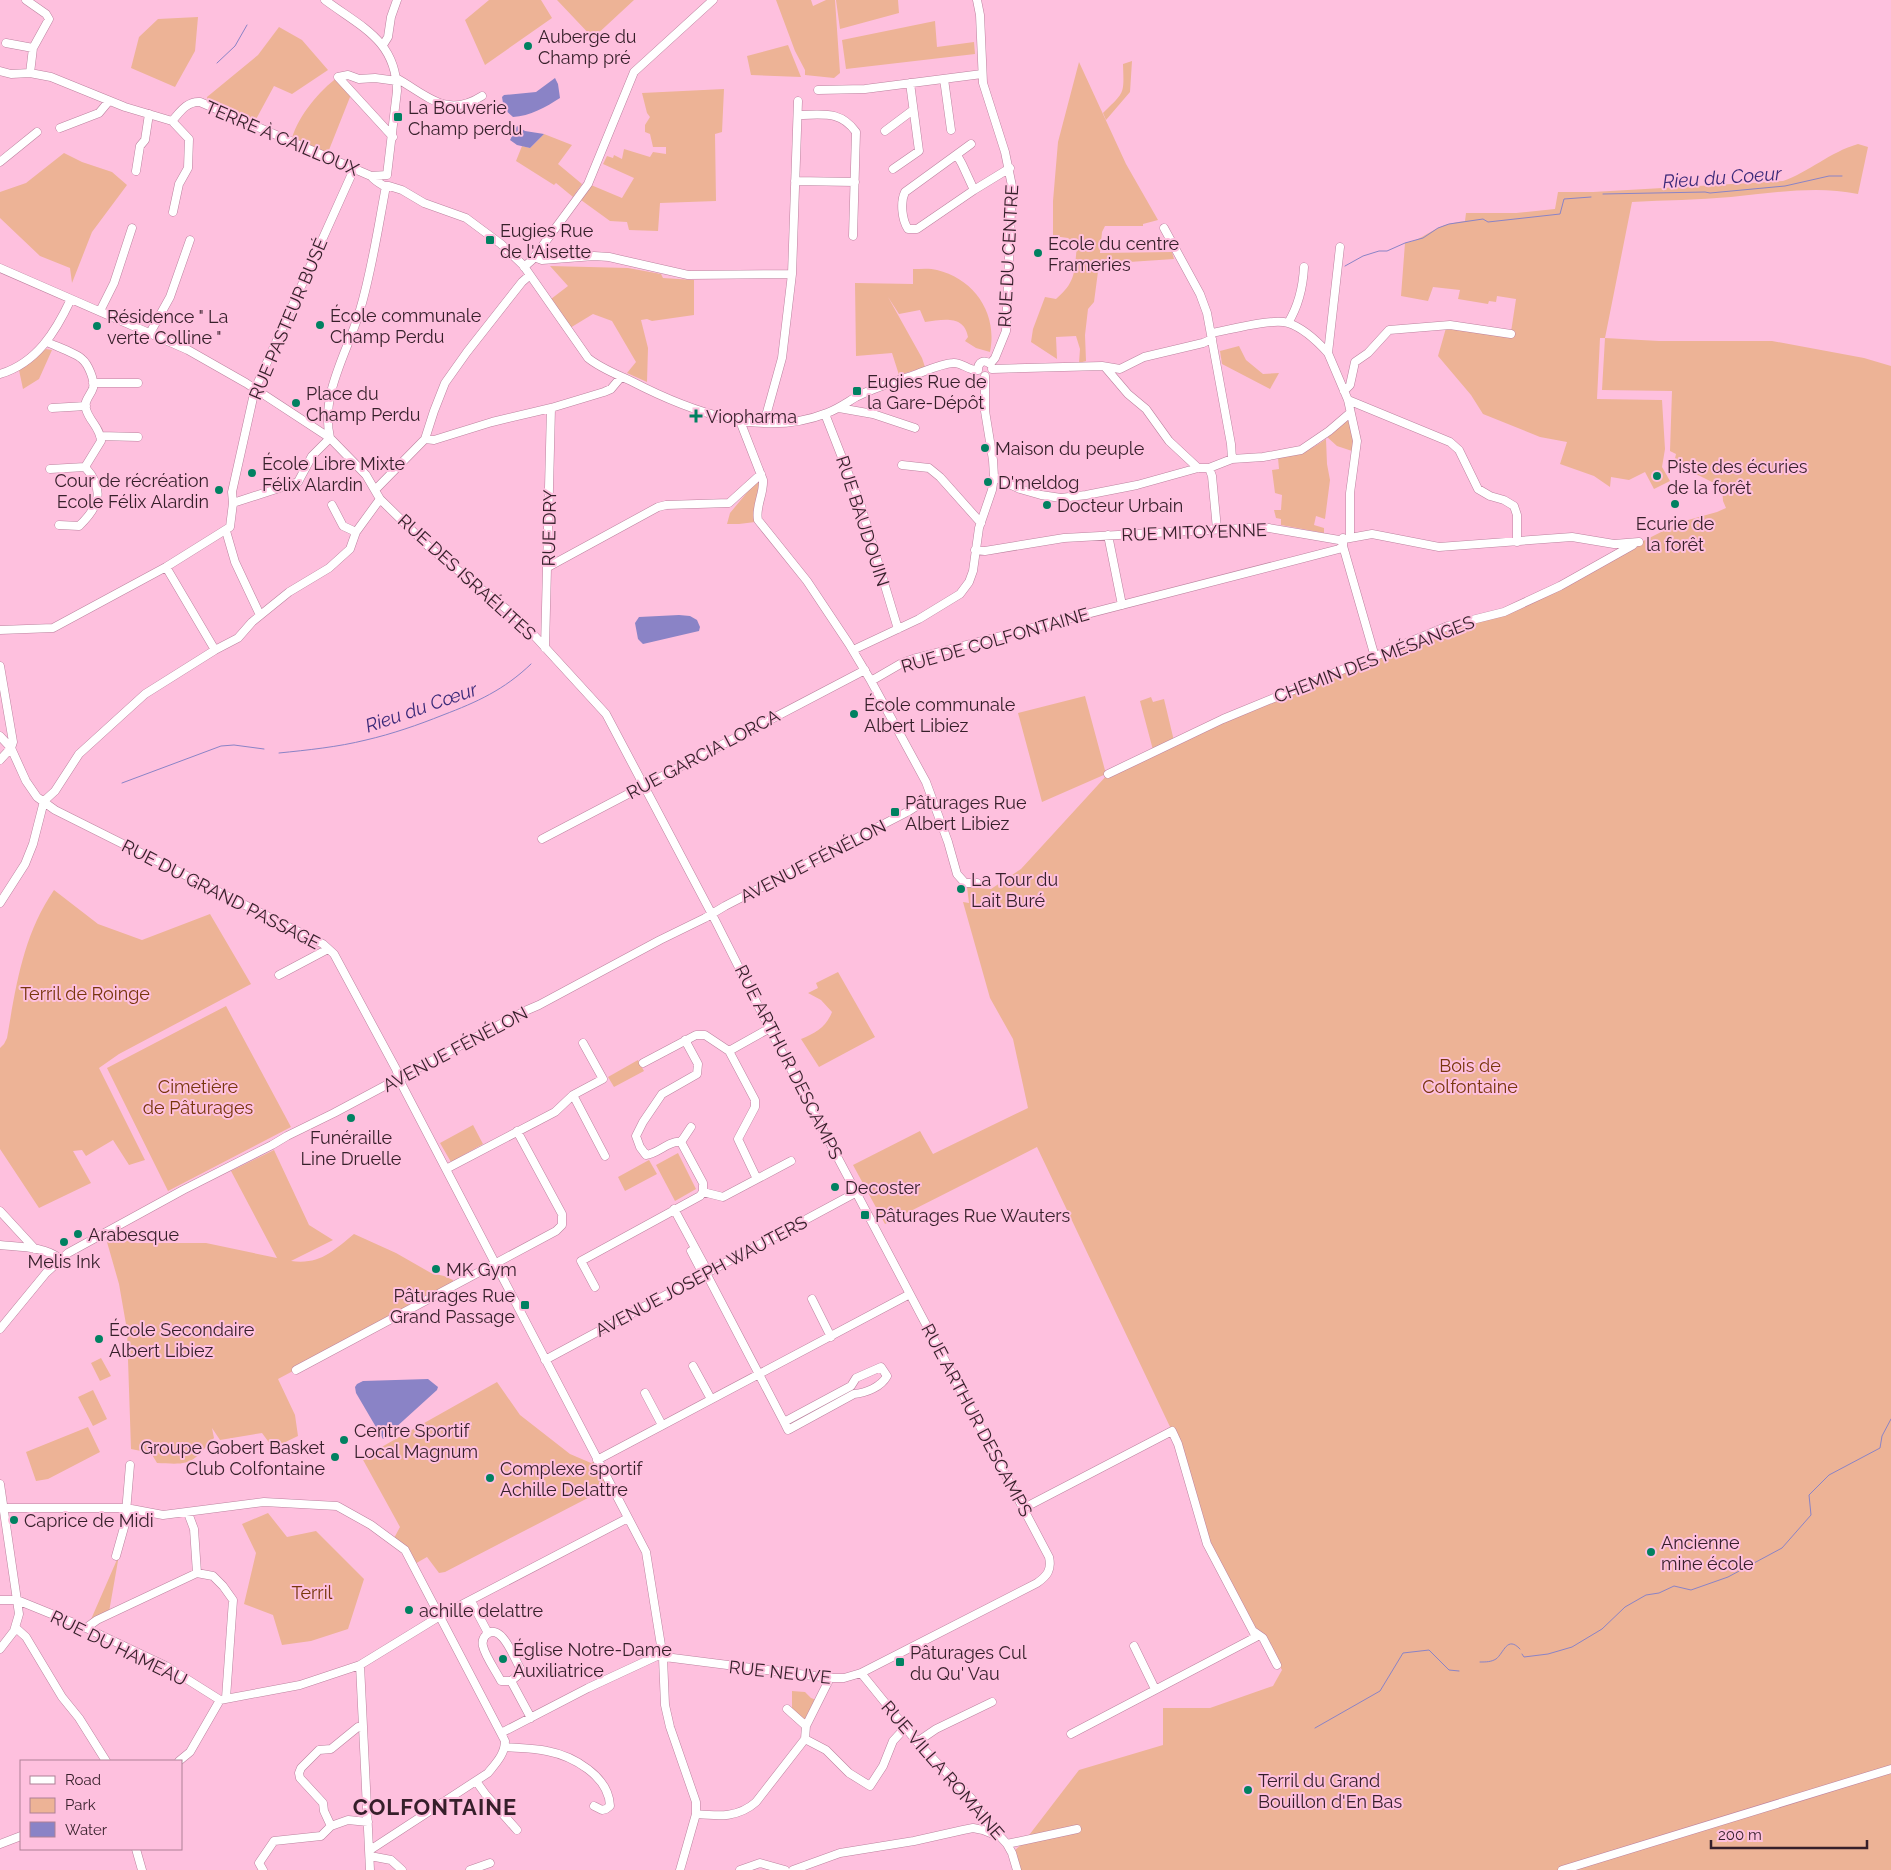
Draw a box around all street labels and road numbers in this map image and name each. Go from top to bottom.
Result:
street label: TERRE À CAILLOUX [202,95,363,180]
street label: RUE DU CENTRE [994,184,1022,328]
street label: RUE PASTEUR BUSÉ [244,235,332,403]
street label: RUE BAUDOUIN [832,453,894,589]
street label: RUE DRY [538,489,560,567]
street label: RUE DES ISRAÉLITES [394,509,541,644]
street label: RUE MITOYENNE [1121,519,1267,545]
street label: RUE DE COLFONTAINE [899,603,1091,677]
street label: CHEMIN DES MÉSANGES [1271,610,1477,707]
street label: RUE GARCIA LORCA [623,705,783,803]
street label: AVENUE FÉNÉLON [736,814,890,907]
street label: RUE DU GRAND PASSAGE [118,835,324,953]
street label: RUE ARTHUR DESCAMPS [731,961,847,1163]
street label: AVENUE FÉNÉLON [378,1001,531,1096]
street label: AVENUE JOSEPH WAUTERS [591,1211,811,1341]
street label: RUE ARTHUR DESCAMPS [917,1320,1037,1520]
street label: RUE DU HAMEAU [47,1606,191,1690]
street label: RUE NEUVE [728,1656,832,1688]
street label: RUE VILLA ROMAINE [877,1696,1009,1844]

